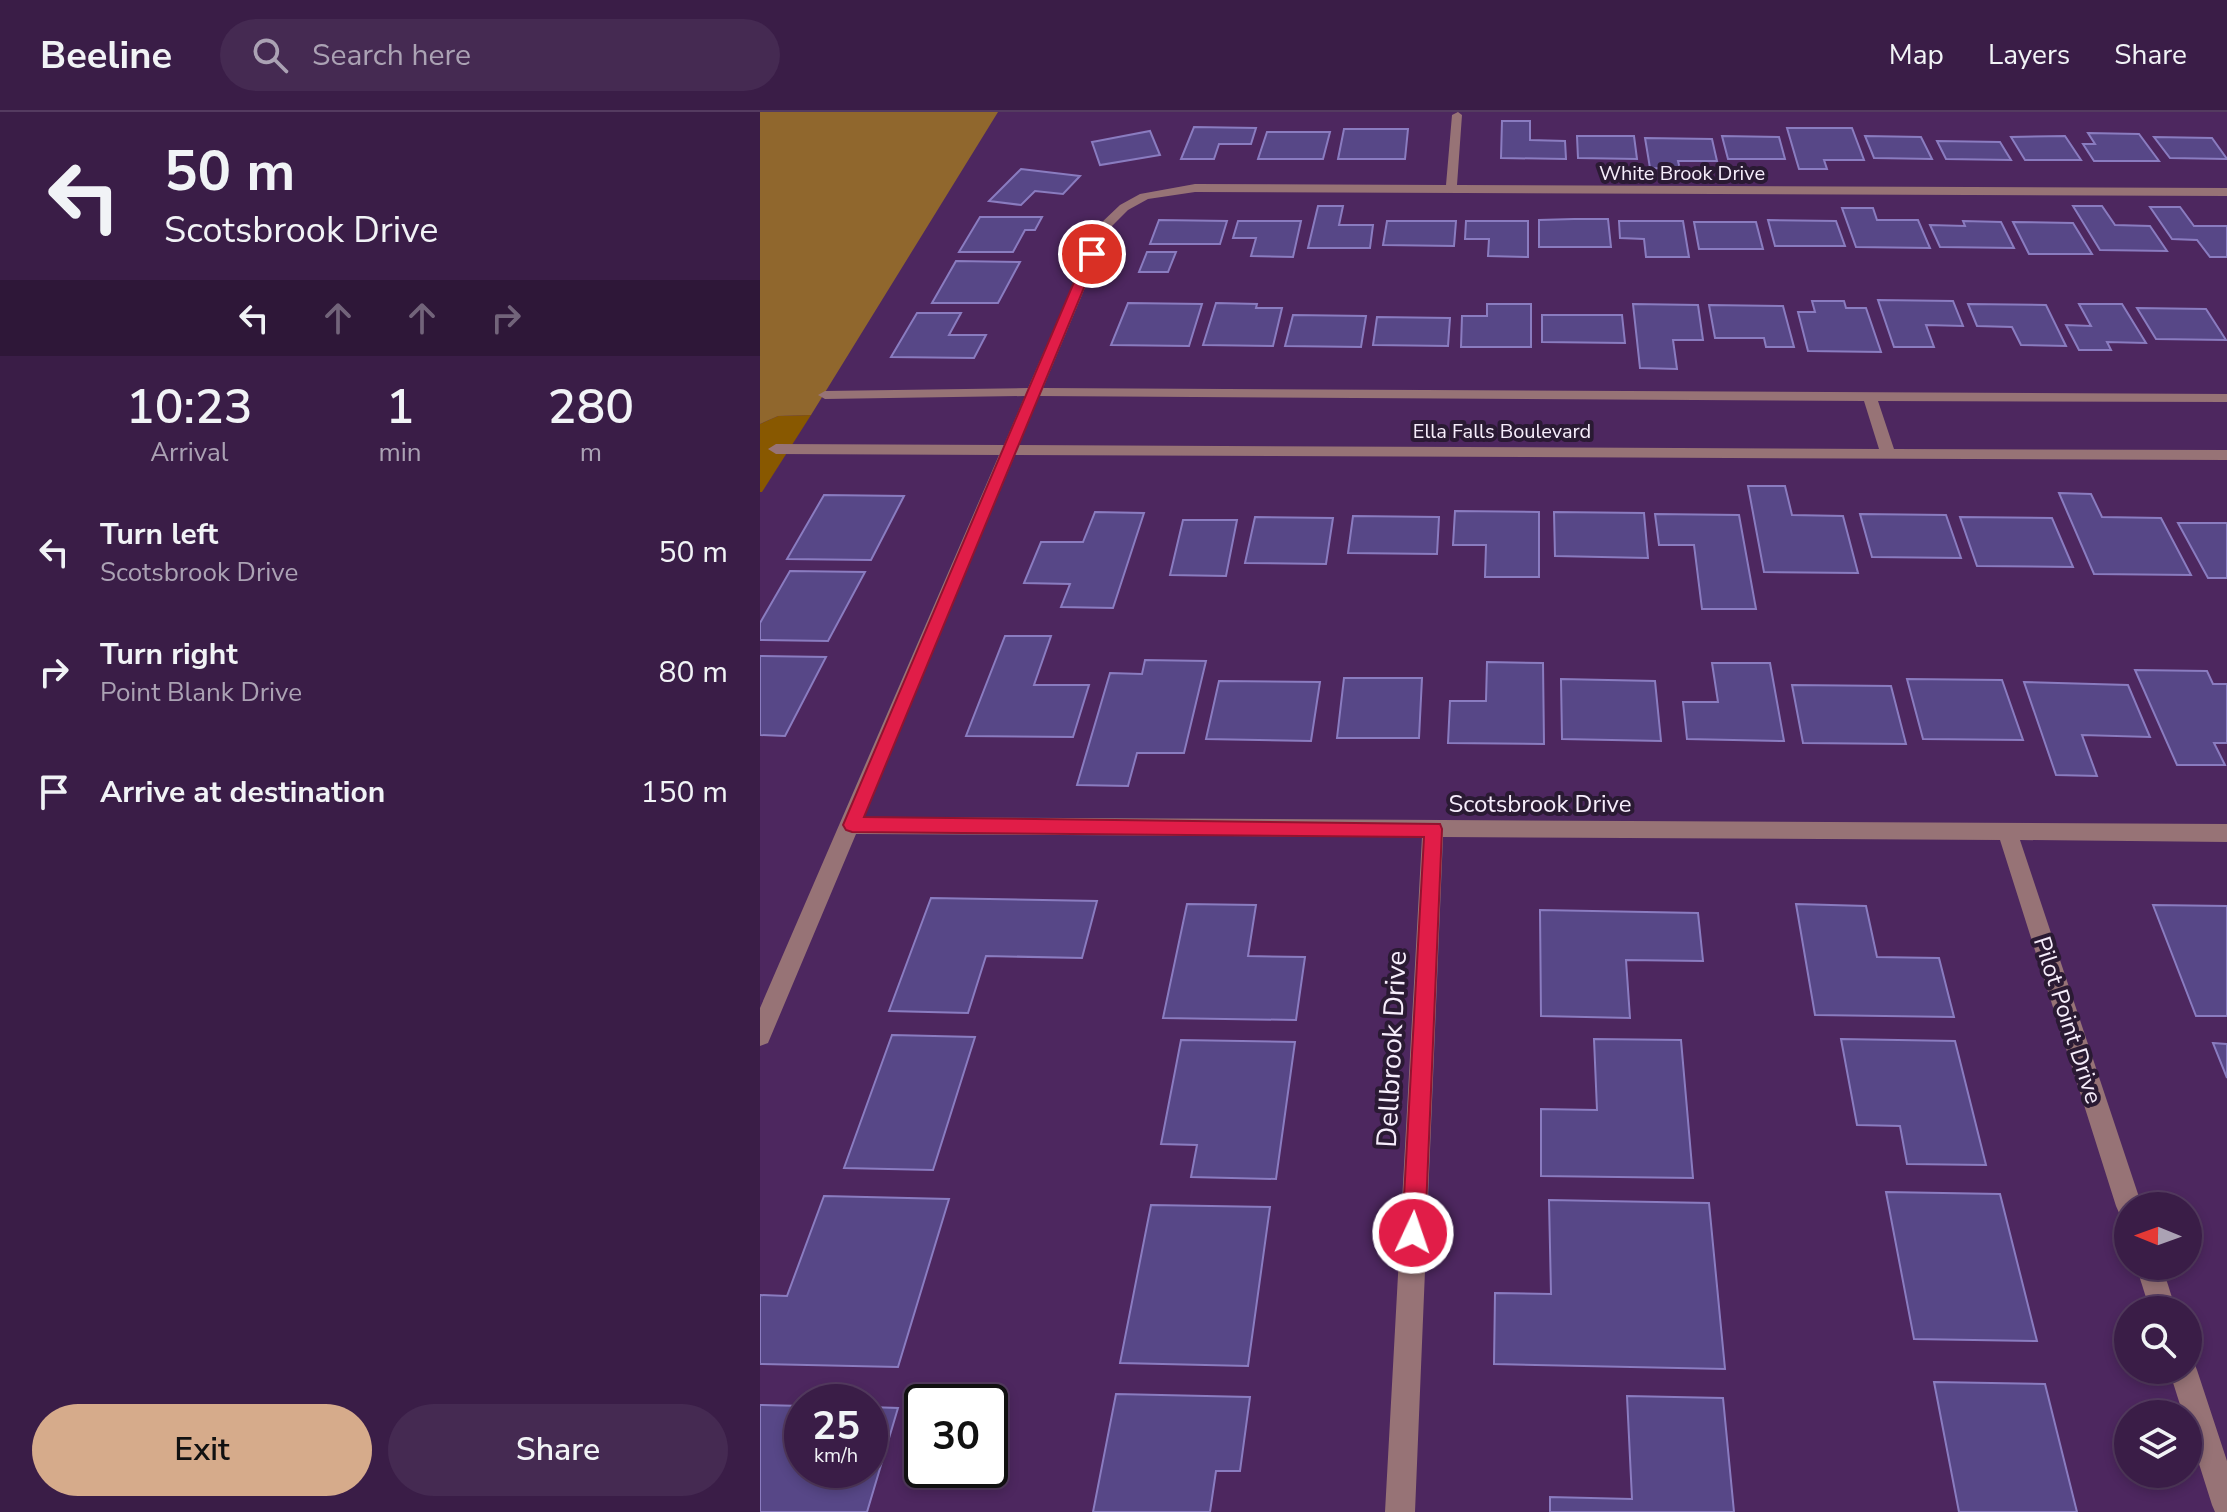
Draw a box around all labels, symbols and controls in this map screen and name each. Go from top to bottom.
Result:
search box [220,19,780,91]
text: Beeline [40,30,172,81]
icon: search [248,33,292,77]
text: Search here [312,35,471,76]
text: Map [1889,36,1944,74]
text: Layers [1988,36,2070,74]
text: Share [2114,36,2187,74]
text: 50 m [164,133,295,210]
icon: left [32,144,136,248]
street label: White Brook Drive [1599,160,1765,187]
text: Scotsbrook Drive [164,206,439,255]
pin [1058,220,1126,288]
icon: arrive [1070,232,1114,276]
icon: left [232,296,276,340]
icon: ahead [316,296,360,340]
icon: ahead [400,296,444,340]
icon: right [484,296,528,340]
text: 10:23 [126,374,253,440]
text: 1 [386,374,414,440]
text: 280 [548,374,634,440]
street label: Ella Falls Boulevard [1413,418,1591,445]
text: Arrival [150,435,228,470]
text: min [379,435,422,470]
text: m [580,435,602,470]
text: Turn left [100,514,218,555]
icon: left [32,530,76,574]
text: 50 m [659,532,728,573]
text: Scotsbrook Drive [100,555,298,590]
text: Turn right [100,634,238,675]
icon: right [32,650,76,694]
text: 80 m [659,652,728,693]
text: Point Blank Drive [100,675,302,710]
icon: arrive [32,770,76,814]
text: Arrive at destination [100,772,385,813]
text: 150 m [641,772,728,813]
street label: Scotsbrook Drive [1448,788,1632,820]
street label: Pilot Point Drive [2026,932,2110,1108]
street label: Dellbrook Drive [1368,950,1416,1148]
position arrow [1371,1191,1455,1275]
north arrow [2114,1192,2202,1280]
map controls [2114,1192,2202,1488]
button: search [2114,1296,2202,1384]
speed limit sign: 30 [904,1384,1008,1488]
text: 25 [812,1399,860,1453]
button: layers [2114,1400,2202,1488]
button: Exit [32,1404,372,1496]
button: Share [388,1404,728,1496]
text: km/h [814,1442,858,1469]

